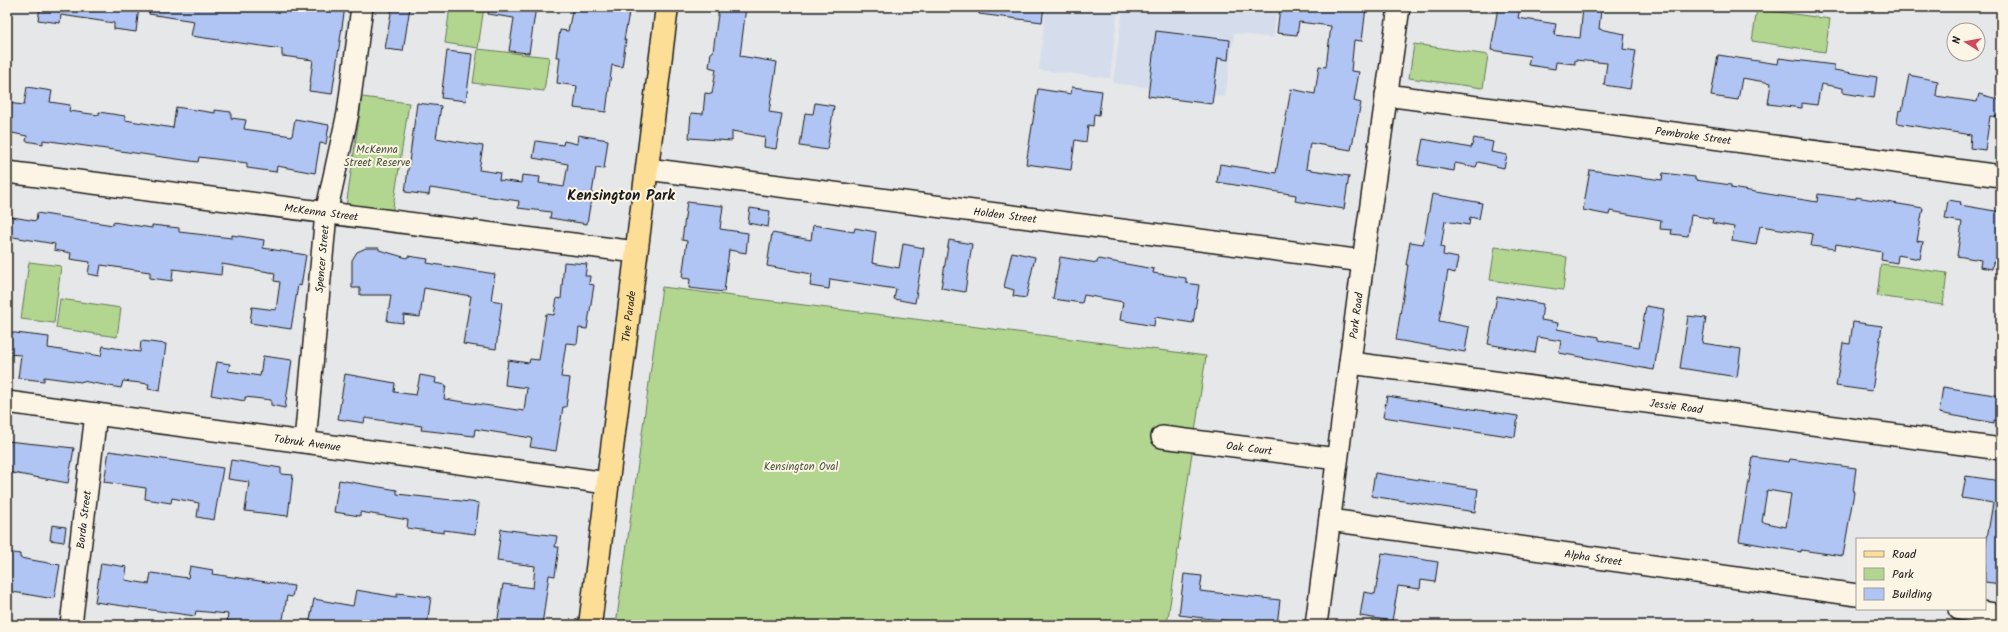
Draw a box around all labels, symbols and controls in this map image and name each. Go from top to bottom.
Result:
north arrow [1946,22,1986,62]
text: N [1948,35,1967,45]
street label: Pembroke Street [1654,123,1733,150]
park label: McKenna Street Reserve [344,141,410,172]
district label: Kensington Park [567,184,675,208]
street label: McKenna Street [283,199,360,227]
street label: Holden Street [972,203,1038,229]
street label: Spencer Street [311,224,335,293]
street label: The Parade [617,290,642,343]
street label: Park Road [1345,291,1369,340]
street label: Jessie Road [1648,395,1704,420]
street label: Tobruk Avenue [272,430,342,457]
street label: Oak Court [1225,437,1274,461]
park label: Kensington Oval [764,458,839,476]
street label: Borda Street [72,489,97,550]
legend [1856,538,1986,610]
street label: Alpha Street [1563,545,1624,572]
text: Road [1892,545,1917,564]
text: Park [1892,565,1914,584]
text: Building [1892,585,1932,604]

